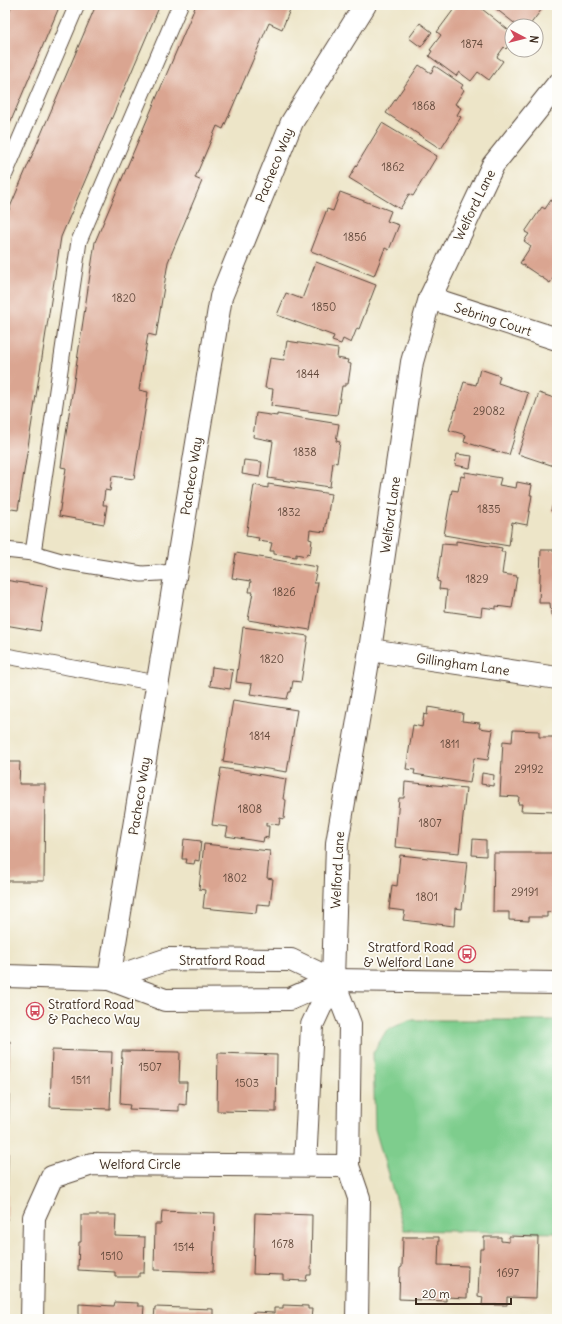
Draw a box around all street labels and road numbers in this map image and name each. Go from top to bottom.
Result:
street label: Pacheco Way [252,125,297,205]
street label: Welford Lane [450,167,499,244]
street label: Sebring Court [452,299,534,340]
street label: Pacheco Way [177,436,206,516]
street label: Welford Lane [377,476,404,555]
street label: Gillingham Lane [415,650,511,679]
street label: Pacheco Way [125,756,154,836]
street label: Welford Lane [327,831,348,909]
street label: Stratford Road [179,952,265,969]
street label: Welford Circle [99,1156,181,1173]

